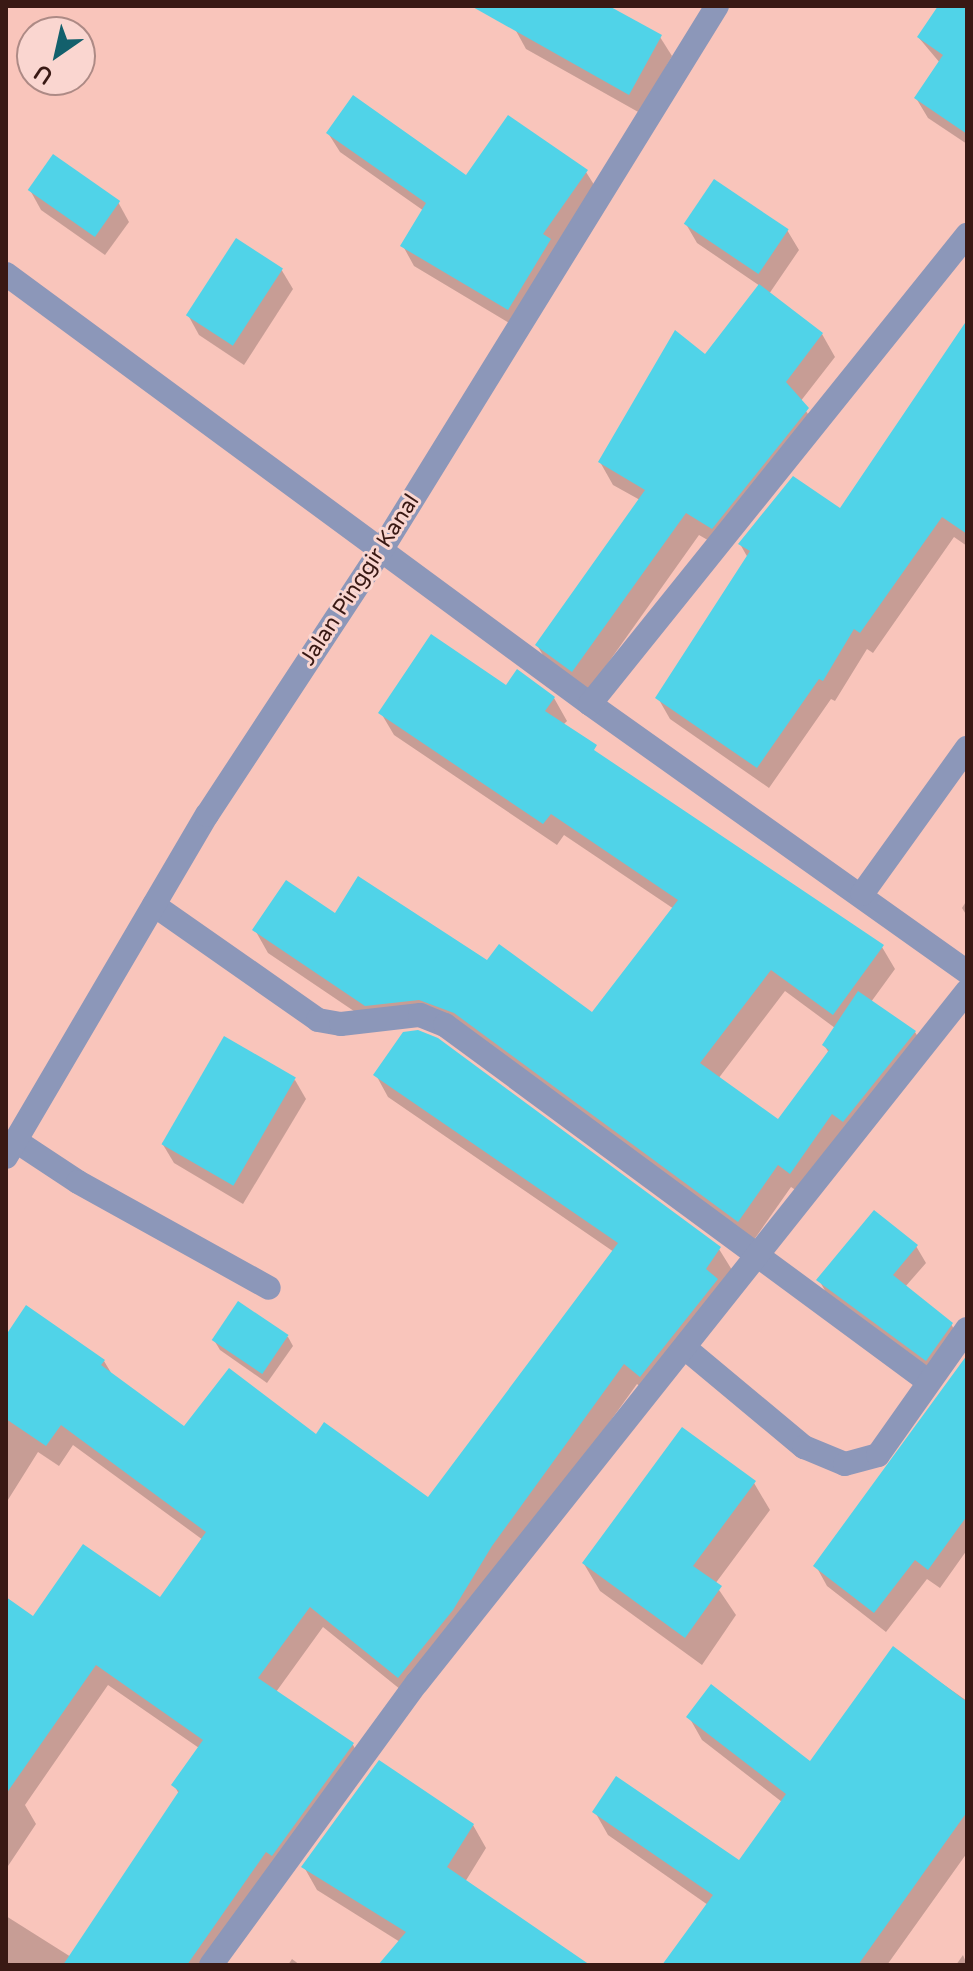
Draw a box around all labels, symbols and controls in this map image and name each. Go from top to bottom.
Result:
north arrow [16,16,96,96]
text: U [30,59,58,90]
street label: Jalan Pinggir Kanal [295,489,425,671]

